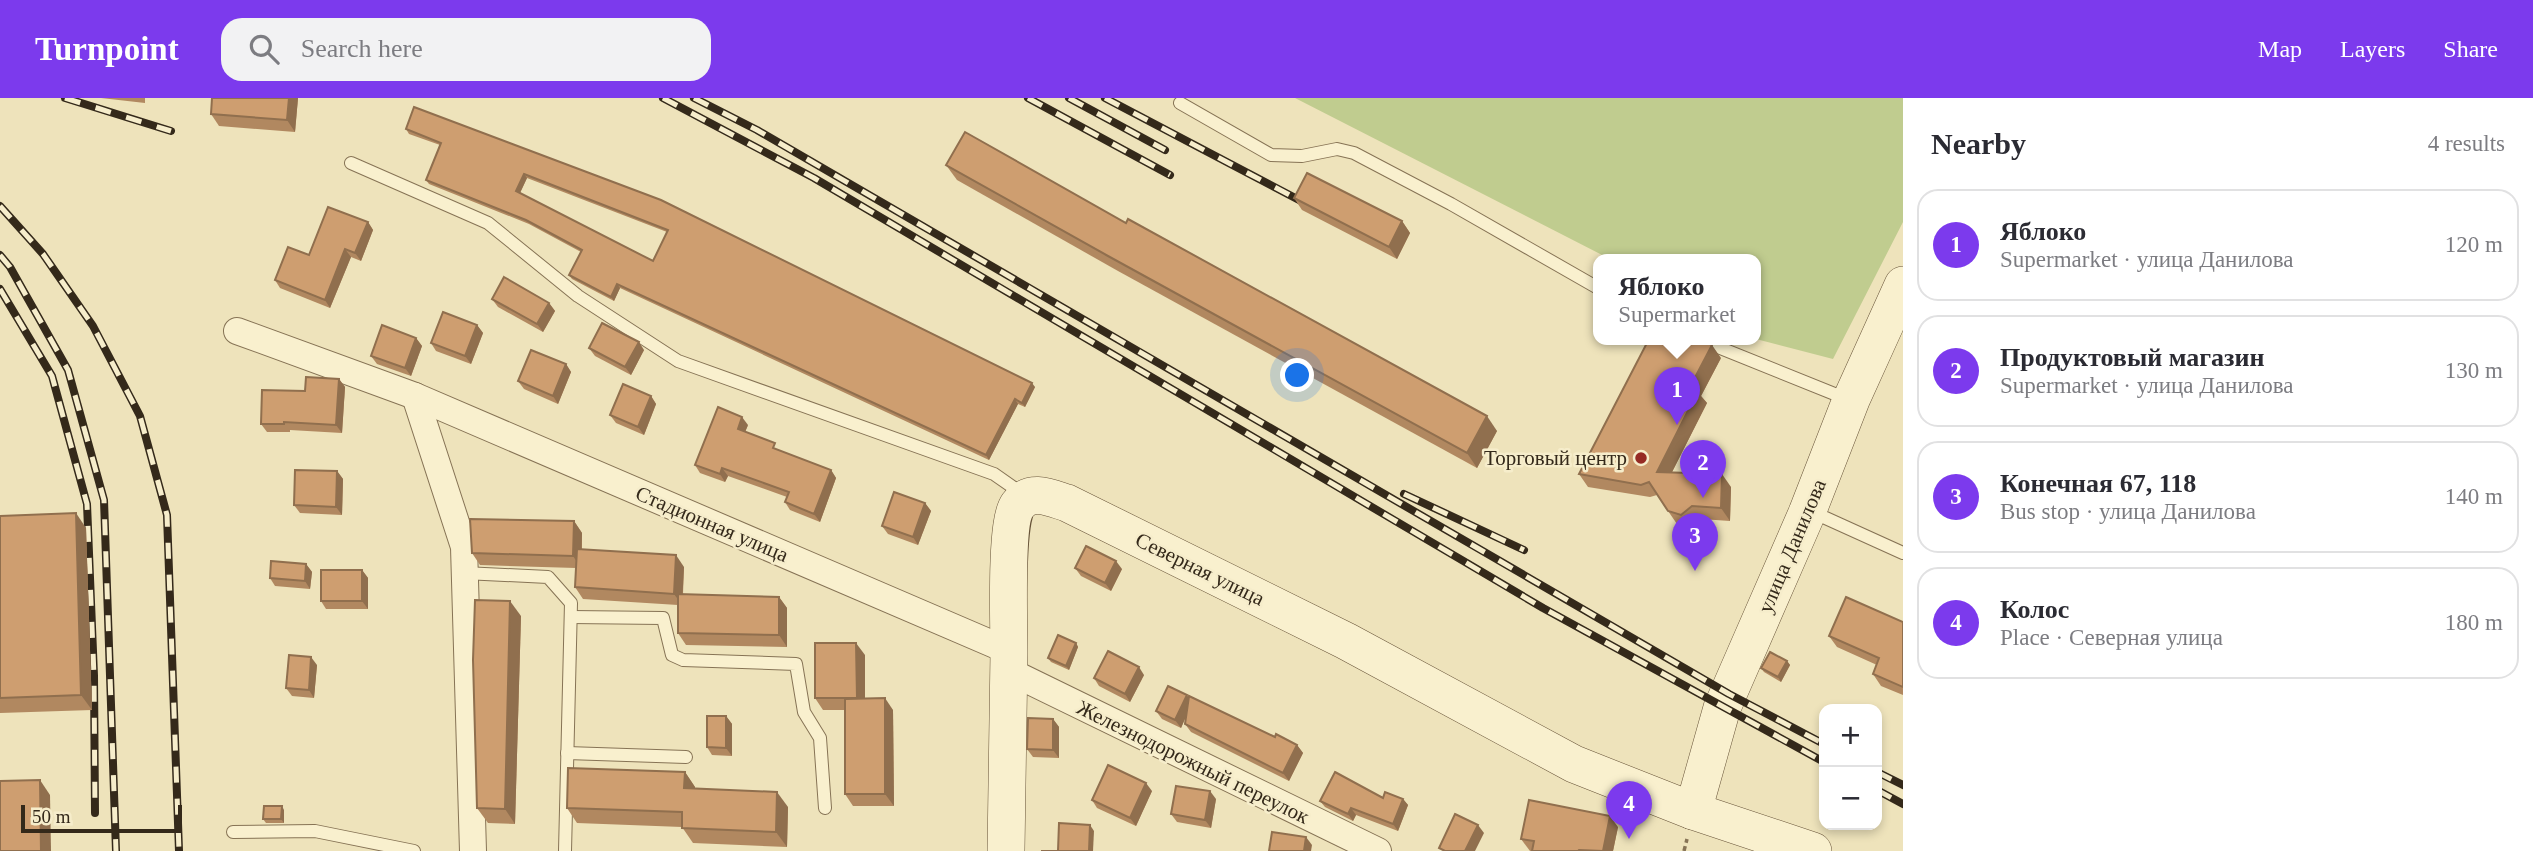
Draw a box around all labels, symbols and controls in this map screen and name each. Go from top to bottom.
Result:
search box [221,18,711,81]
icon: search [245,30,283,68]
text: Turnpoint [35,31,179,67]
text: Search here [301,34,423,63]
text: Map [2258,36,2302,62]
text: Layers [2340,36,2405,62]
text: Share [2443,36,2498,62]
text: Nearby [1931,127,2026,160]
text: 4 results [2428,131,2505,156]
text: Яблоко [2000,217,2086,246]
text: 1 [1950,232,1962,257]
text: 120 m [2445,232,2503,257]
text: Supermarket · улица Данилова [2000,247,2293,272]
popup [1593,254,1761,345]
text: Яблоко [1618,272,1705,301]
text: Supermarket [1618,302,1736,327]
text: Продуктовый магазин [2000,343,2264,372]
your location [1280,358,1314,392]
text: 2 [1950,358,1962,383]
text: 130 m [2445,358,2503,383]
pin: 1 [1654,367,1700,425]
text: Supermarket · улица Данилова [2000,373,2293,398]
pin: 2 [1680,440,1726,498]
place label: Торговый центр [1484,446,1627,470]
marker: Торговый центр [1633,450,1649,466]
text: Конечная 67, 118 [2000,469,2196,498]
street label: улица Данилова [1753,475,1831,617]
street label: Стадионная улица [632,481,793,567]
text: 3 [1950,484,1962,509]
text: 140 m [2445,484,2503,509]
text: Bus stop · улица Данилова [2000,499,2256,524]
pin: 3 [1672,513,1718,571]
street label: Северная улица [1132,527,1269,611]
text: Колос [2000,595,2069,624]
text: 4 [1950,610,1962,635]
text: 180 m [2445,610,2503,635]
text: Place · Северная улица [2000,625,2223,650]
street label: Железнодорожный переулок [1073,695,1314,829]
map controls [1819,704,1882,830]
button: + [1819,704,1882,767]
button: − [1819,767,1882,830]
pin: 4 [1606,781,1652,839]
scale bar [21,802,182,834]
text: 50 m [32,806,71,827]

